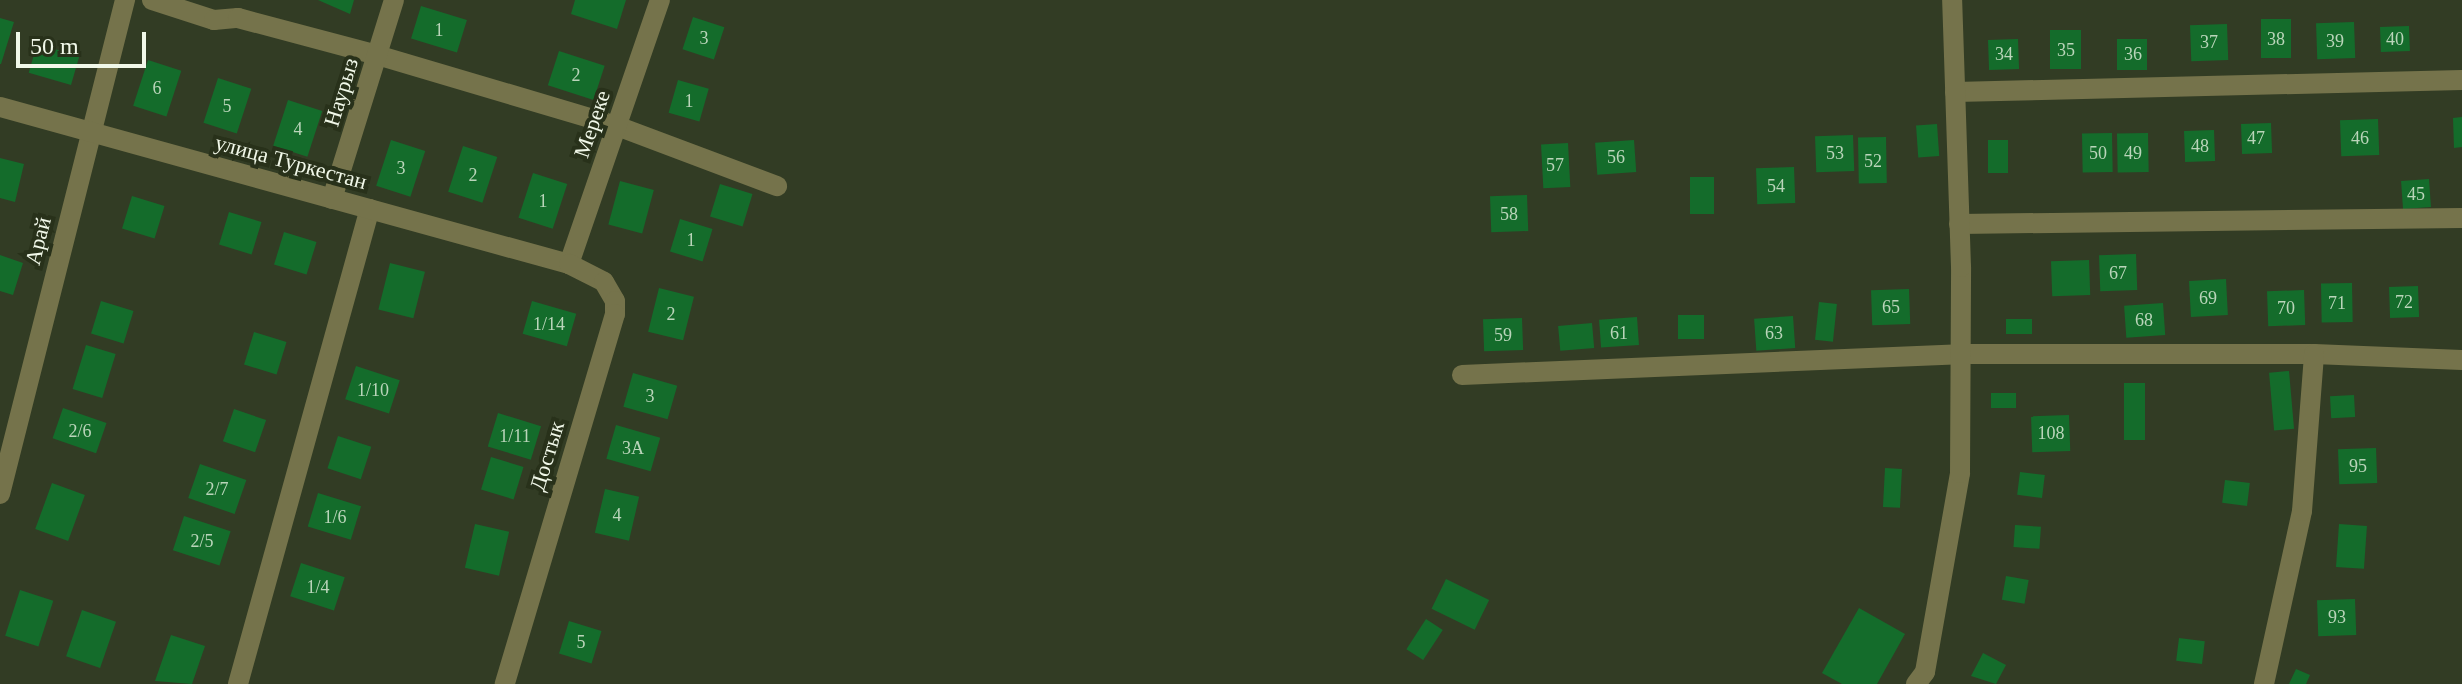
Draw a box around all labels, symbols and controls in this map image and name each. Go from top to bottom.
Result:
scale bar [20,16,150,66]
house number: 1 [434,19,444,41]
house number: 3 [700,27,708,49]
house number: 38 [2267,28,2285,50]
house number: 40 [2386,28,2404,50]
house number: 39 [2326,30,2344,52]
house number: 37 [2200,31,2218,53]
text: 50 m [30,33,79,59]
house number: 35 [2057,39,2075,61]
house number: 34 [1995,43,2013,65]
house number: 36 [2124,43,2142,65]
street label: Наурыз [318,55,364,129]
house number: 2 [572,64,580,86]
house number: 6 [152,77,162,99]
street label: Мереке [568,87,616,161]
house number: 1 [684,90,694,112]
house number: 5 [222,95,232,117]
house number: 4 [294,118,302,140]
house number: 47 [2247,127,2265,149]
house number: 46 [2351,127,2369,149]
street label: улица Туркестан [212,129,370,195]
house number: 48 [2191,135,2209,157]
house number: 53 [1826,142,1844,164]
house number: 50 [2089,142,2107,164]
house number: 49 [2124,142,2142,164]
house number: 56 [1607,146,1625,168]
house number: 52 [1864,150,1882,172]
house number: 57 [1546,154,1564,176]
house number: 3 [396,157,406,179]
house number: 2 [468,164,478,186]
house number: 54 [1767,175,1785,197]
house number: 45 [2407,183,2425,205]
house number: 1 [538,190,548,212]
house number: 58 [1500,203,1518,225]
street label: Арай [19,214,57,268]
house number: 1 [686,229,696,251]
house number: 67 [2109,262,2127,284]
house number: 69 [2199,287,2217,309]
house number: 72 [2395,291,2413,313]
house number: 71 [2328,292,2346,314]
house number: 65 [1882,296,1900,318]
house number: 70 [2277,297,2295,319]
house number: 2 [666,303,676,325]
house number: 68 [2135,309,2153,331]
house number: 1/14 [533,313,565,335]
house number: 61 [1610,322,1628,344]
house number: 63 [1765,322,1783,344]
house number: 59 [1494,324,1512,346]
house number: 1/10 [357,379,389,401]
house number: 3 [646,385,654,407]
street label: Достык [524,418,570,494]
house number: 2/6 [68,420,92,442]
house number: 108 [2038,422,2064,444]
house number: 1/11 [499,425,531,447]
house number: 3А [622,437,644,459]
house number: 95 [2349,455,2367,477]
house number: 2/7 [205,478,229,500]
house number: 4 [612,504,622,526]
house number: 1/6 [323,506,347,528]
house number: 2/5 [190,530,214,552]
house number: 1/4 [306,576,330,598]
house number: 93 [2328,606,2346,628]
house number: 5 [576,631,586,653]

